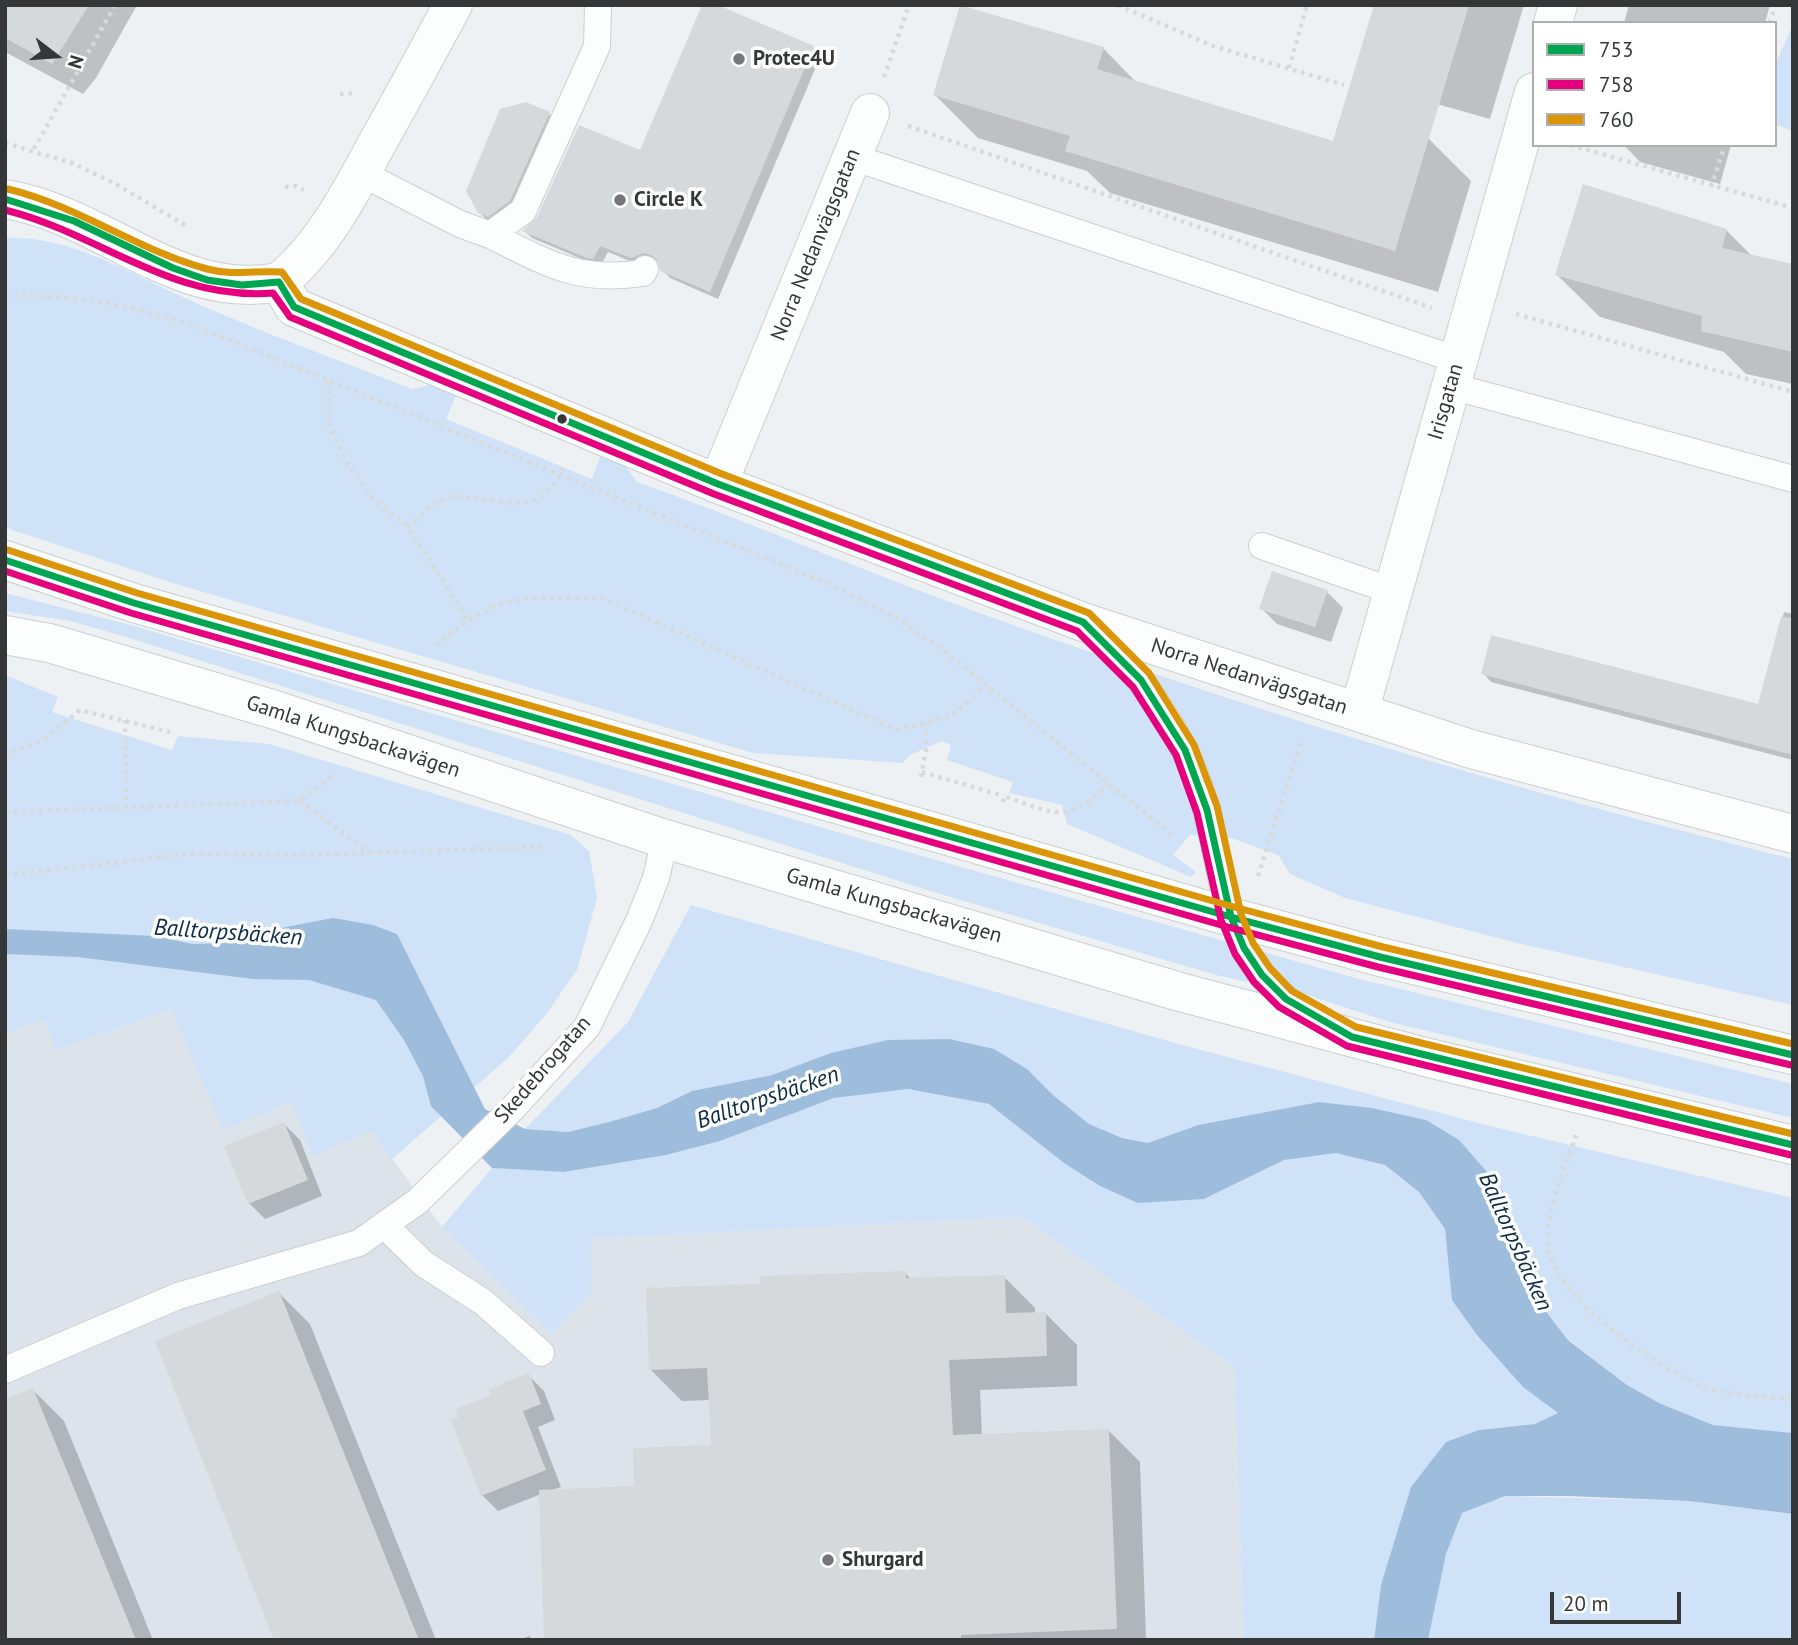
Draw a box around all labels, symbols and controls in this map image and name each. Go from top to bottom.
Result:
north arrow [21,21,91,91]
legend [1532,21,1777,147]
text: 753 [1599,36,1633,63]
place label: Protec4U [753,46,835,72]
marker: Protec4U [731,51,747,67]
text: N [63,53,89,72]
text: 758 [1599,71,1633,98]
text: 760 [1599,106,1633,133]
street label: Norra Nedanvägsgatan [766,145,866,345]
place label: Circle K [634,187,703,213]
marker: Circle K [612,192,628,208]
street label: Irisgatan [1423,361,1469,443]
unlabelled marker [555,412,569,426]
street label: Norra Nedanvägsgatan [1148,633,1350,721]
street label: Gamla Kungsbackavägen [243,691,463,783]
street label: Gamla Kungsbackavägen [783,863,1005,949]
water label: Balltorpsbäcken [153,914,303,952]
street label: Skedebrogatan [490,1011,596,1129]
water label: Balltorpsbäcken [693,1061,843,1135]
water label: Balltorpsbäcken [1472,1168,1558,1316]
place label: Shurgard [842,1547,924,1573]
marker: Shurgard [820,1552,836,1568]
scale bar [1553,1578,1684,1622]
text: 20 m [1563,1590,1609,1617]

